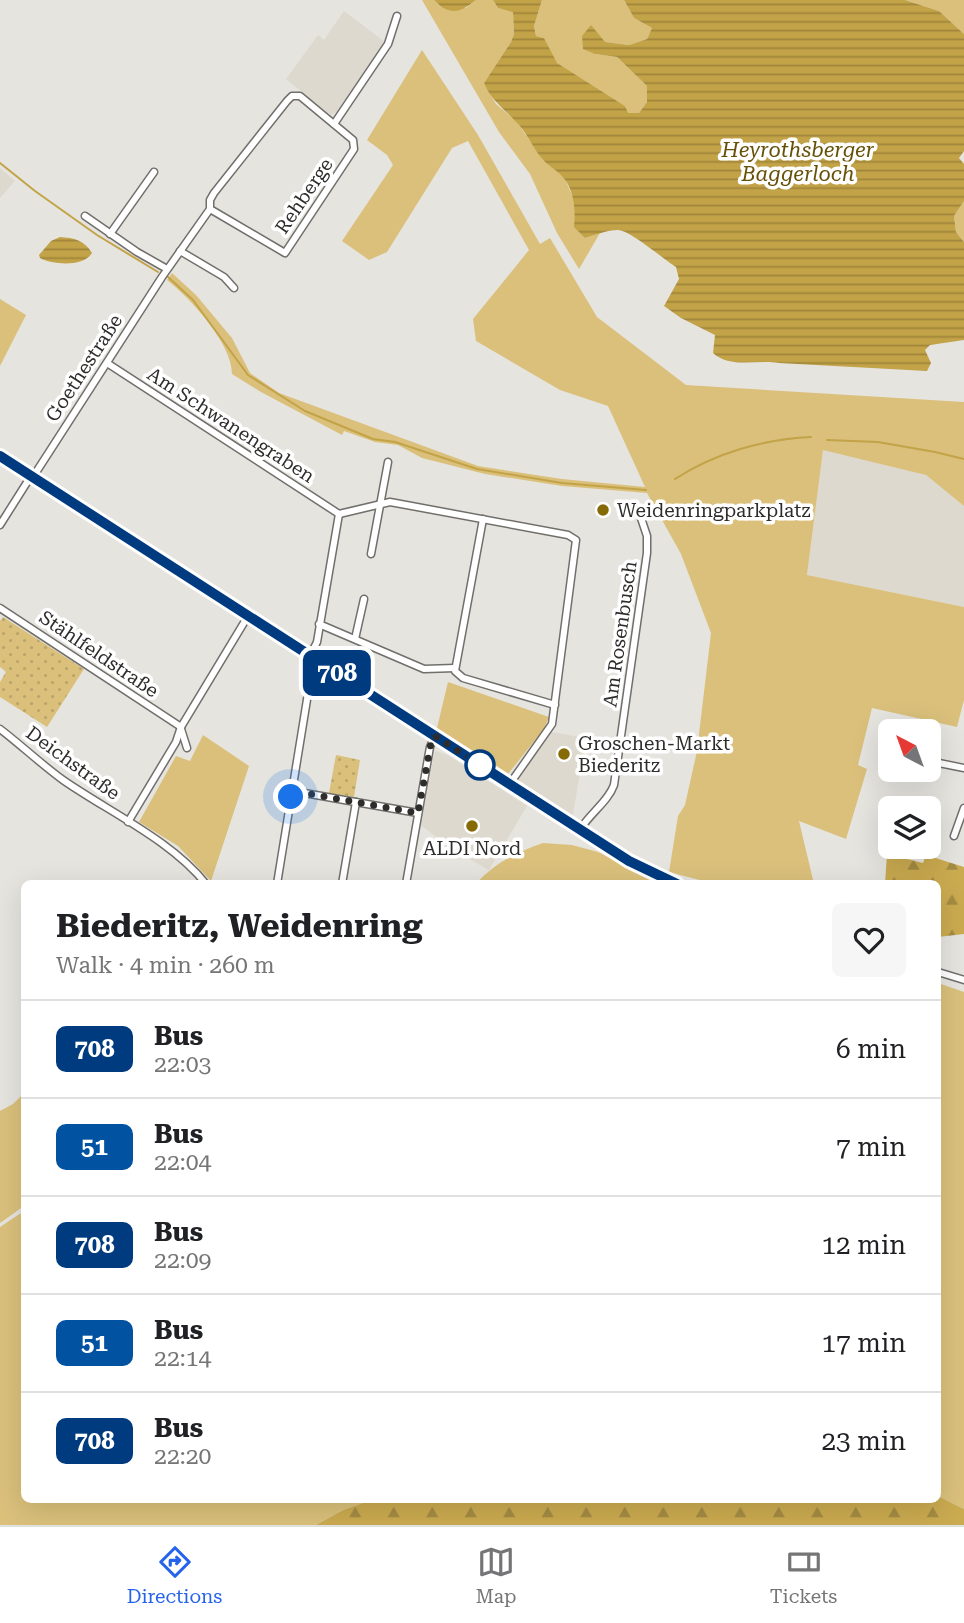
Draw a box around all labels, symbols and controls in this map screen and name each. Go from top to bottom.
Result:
water label: Heyrothsberger Baggerloch [721,138,875,186]
street label: Rehberge [270,154,338,238]
street label: Goethestraße [41,310,127,426]
street label: Am Schwanengraben [143,362,319,488]
place label: Weidenringparkplatz [617,499,810,522]
marker: Weidenringparkplatz [595,502,611,518]
street label: Am Rosenbusch [598,559,642,709]
street label: Stählfeldstraße [35,606,163,702]
line badge: 708 [297,650,377,696]
text: 708 [317,659,357,687]
north arrow [878,719,942,782]
map controls [878,719,941,859]
street label: Deichstraße [22,721,124,805]
place label: Groschen-Markt Biederitz [578,732,730,777]
marker: Groschen-Markt Biederitz [556,746,572,762]
unlabelled marker [465,750,495,780]
your location [273,779,308,814]
button: layers [878,796,941,859]
marker: ALDI Nord [464,818,480,834]
place label: ALDI Nord [423,837,521,860]
button: heart [832,903,906,977]
text: Biederitz, Weidenring [56,906,423,945]
text: Walk · 4 min · 260 m [56,952,275,979]
text: Bus [154,1021,203,1051]
text: 6 min [836,1034,906,1064]
text: 708 [74,1035,115,1063]
text: 22:03 [154,1051,211,1078]
text: Bus [154,1119,203,1149]
text: 7 min [836,1132,906,1162]
text: 51 [81,1133,108,1161]
text: 22:04 [154,1149,211,1176]
text: Bus [154,1217,203,1247]
text: 12 min [822,1230,906,1260]
text: 708 [74,1231,115,1259]
text: 22:09 [154,1247,211,1274]
text: Bus [154,1315,203,1345]
text: 17 min [822,1328,906,1358]
text: 51 [81,1329,108,1357]
text: 22:14 [154,1345,211,1372]
text: Bus [154,1413,203,1443]
text: 23 min [822,1426,906,1456]
text: 708 [74,1427,115,1455]
text: 22:20 [154,1443,211,1470]
tab: Directions [127,1543,222,1608]
tab: Map [476,1543,516,1608]
tab: Tickets [770,1543,837,1608]

